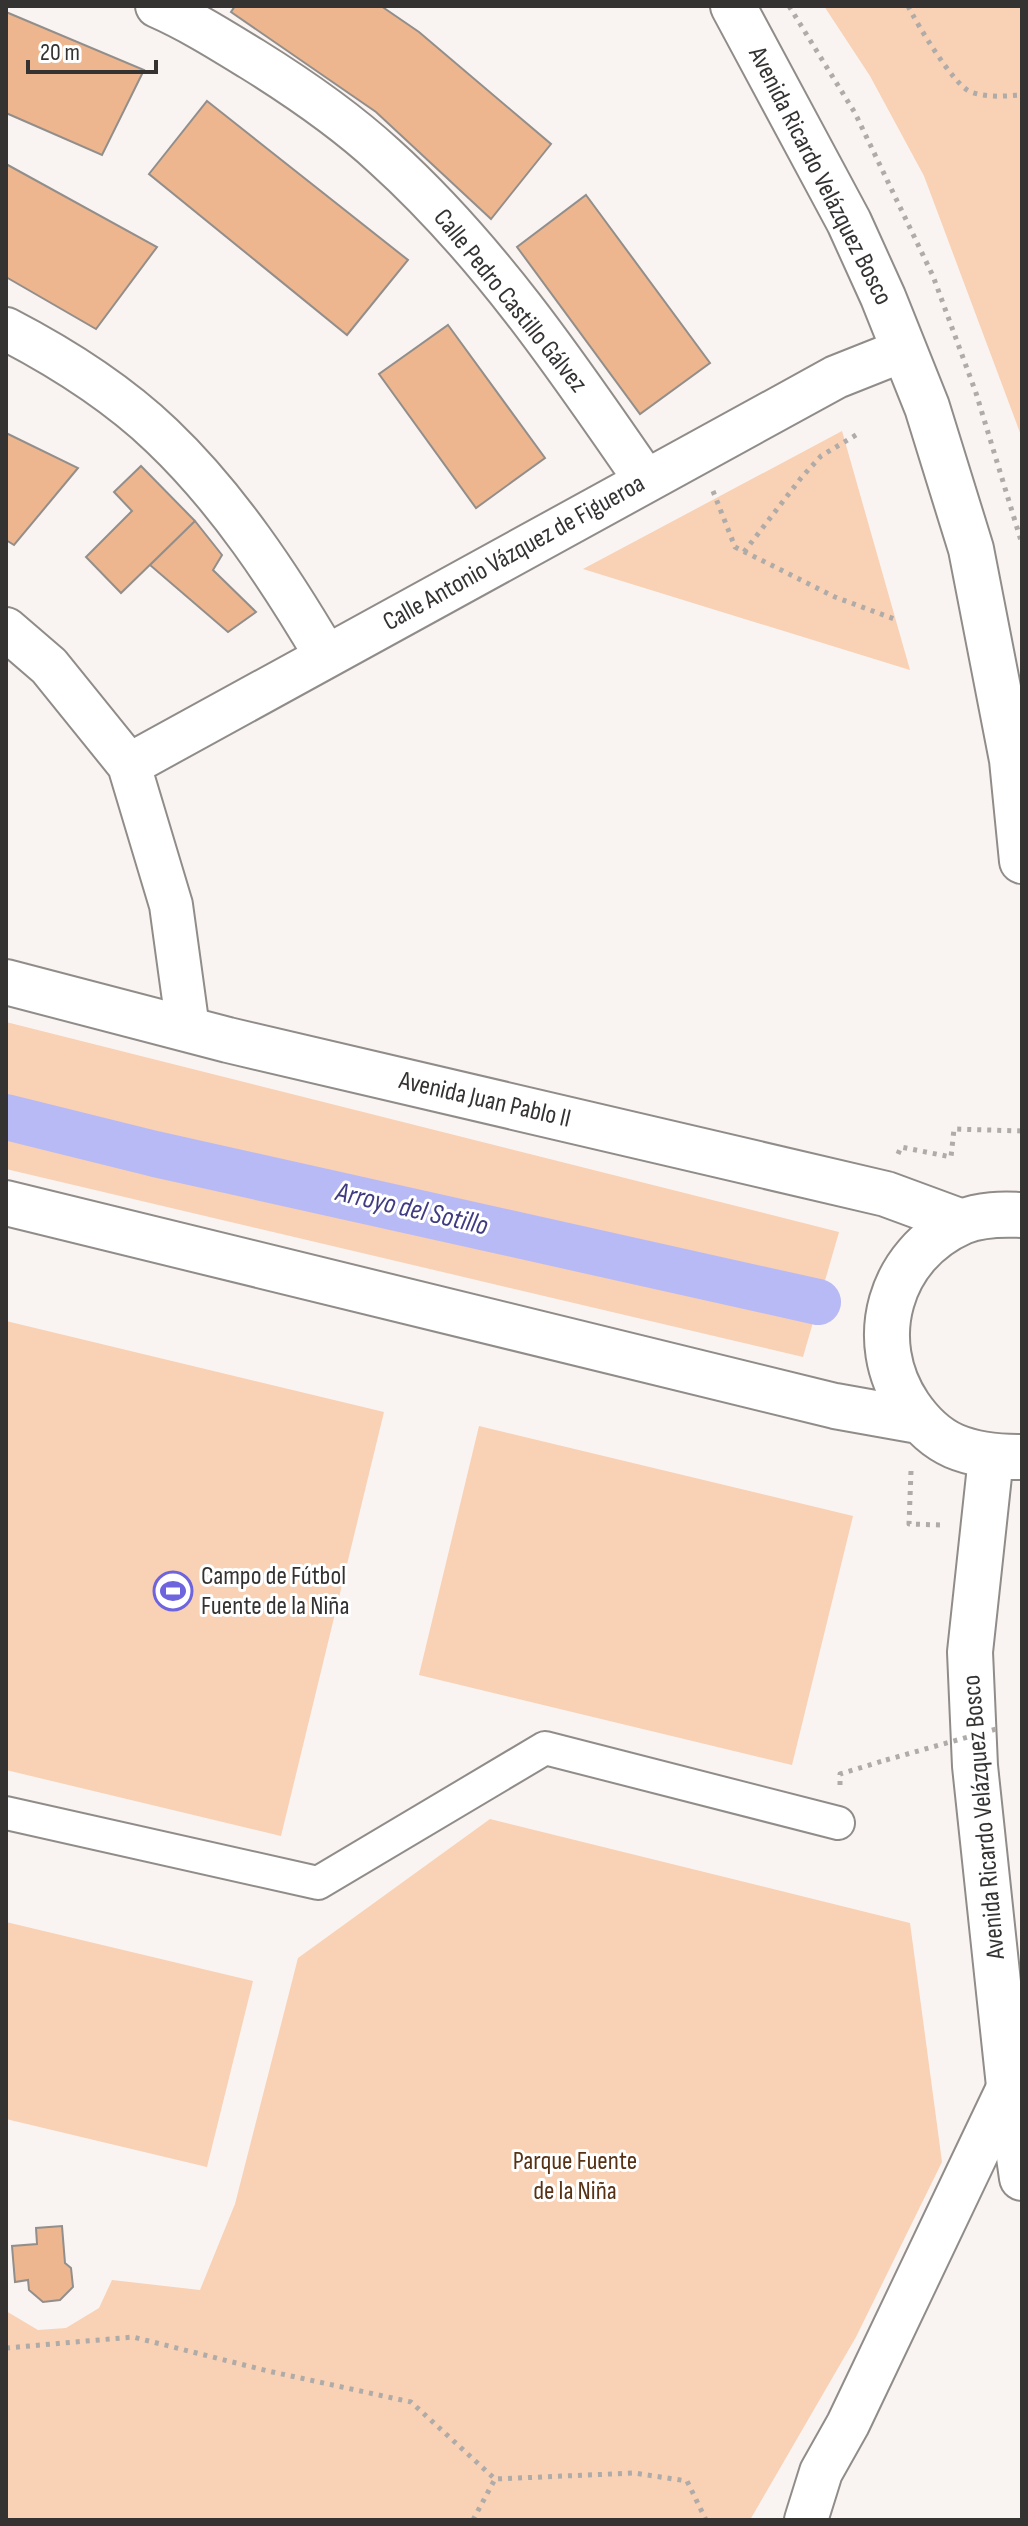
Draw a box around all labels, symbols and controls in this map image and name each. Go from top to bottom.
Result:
scale bar [28,24,156,74]
text: 20 m [40,38,80,67]
street label: Avenida Ricardo Velázquez Bosco [741,41,899,310]
street label: Calle Pedro Castillo Gálvez [427,203,593,399]
street label: Calle Antonio Vázquez de Figueroa [378,468,650,638]
street label: Avenida Juan Pablo II [395,1065,574,1135]
water label: Arroyo del Sotillo [332,1175,492,1243]
place label: Campo de Fútbol Fuente de la Niña [201,1561,349,1622]
sports icon: Campo de Fútbol Fuente de la Niña [152,1570,194,1612]
street label: Avenida Ricardo Velázquez Bosco [956,1674,1012,1961]
park label: Parque Fuente de la Niña [513,2146,637,2207]

